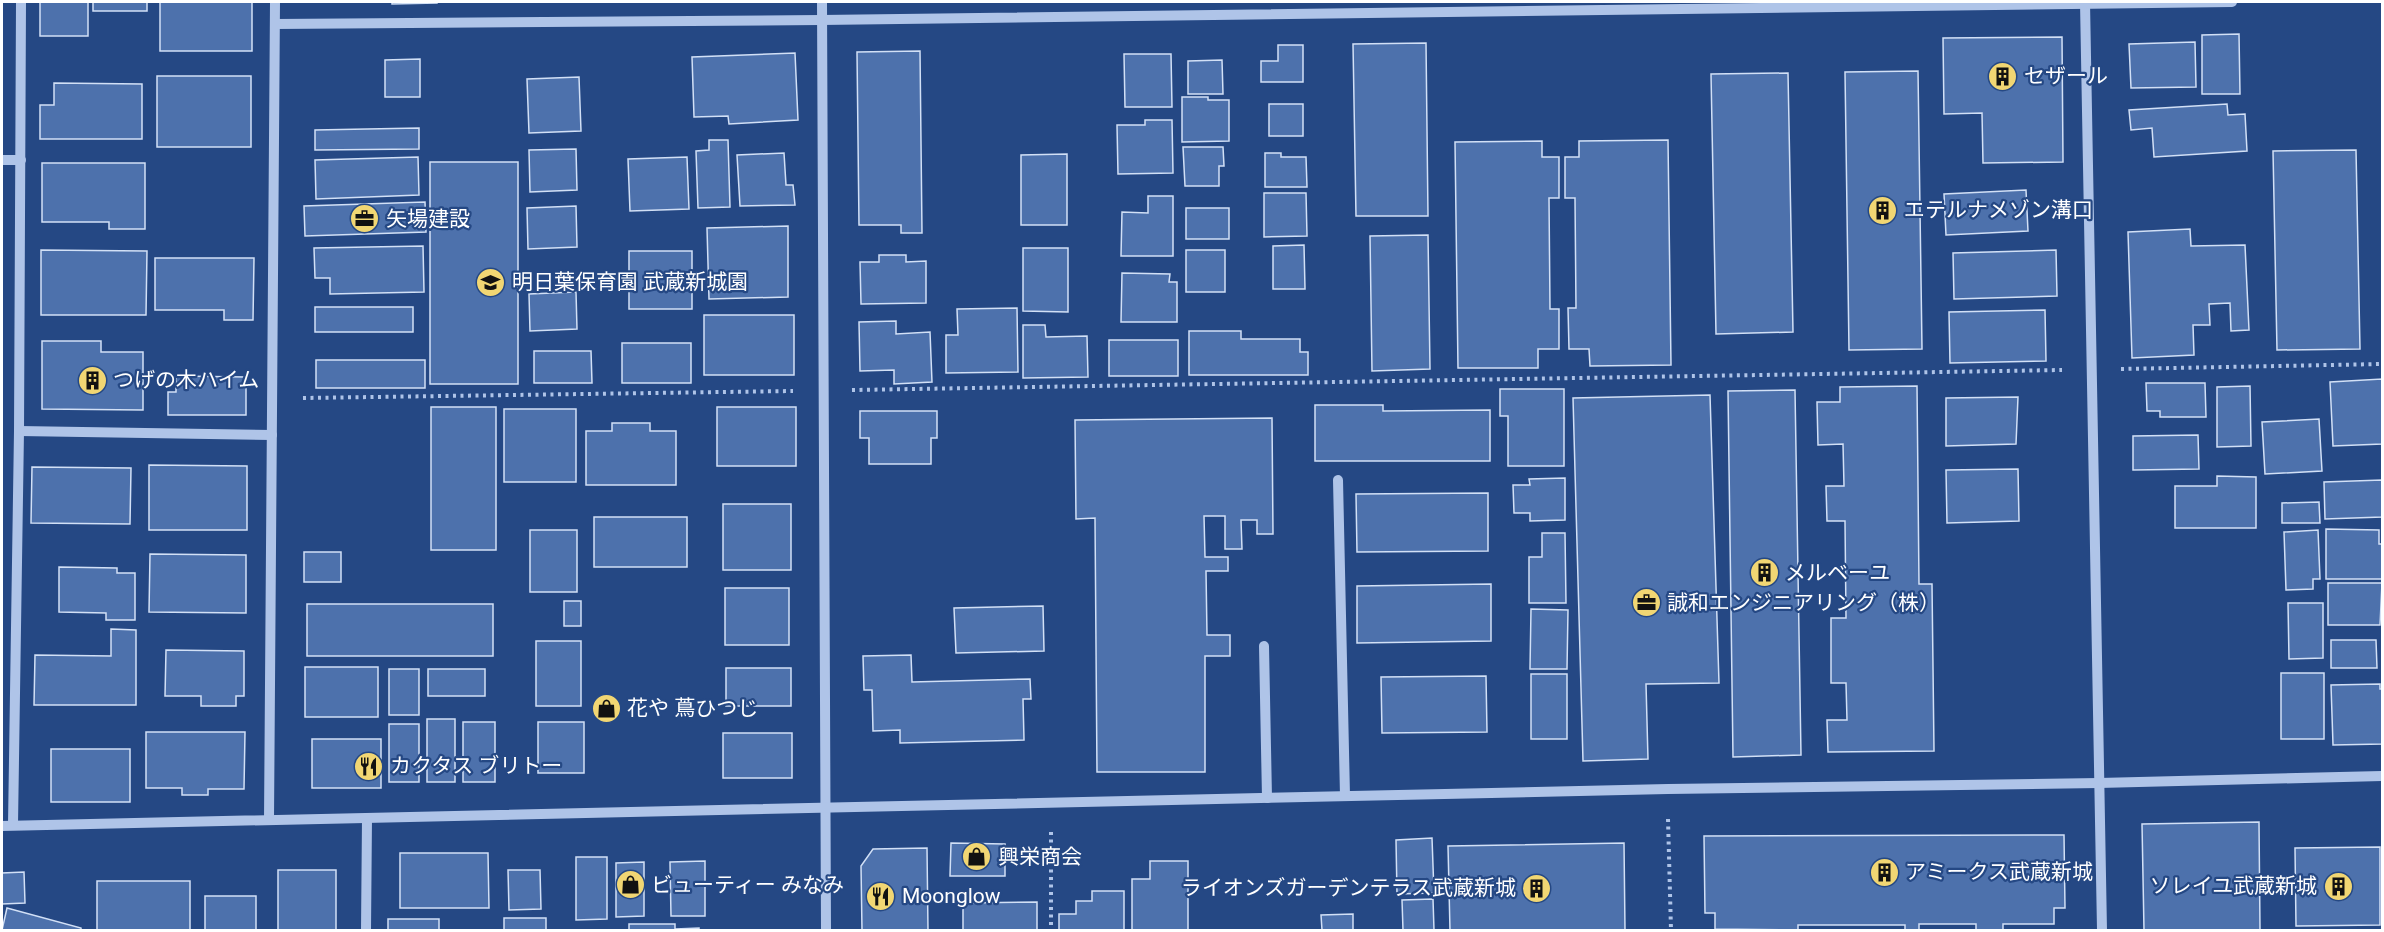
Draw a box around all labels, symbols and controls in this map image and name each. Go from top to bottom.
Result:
building icon: セザール [1987,60,2019,92]
place label: セザール [2024,64,2108,88]
building icon: エテルナメゾン溝口 [1867,194,1899,226]
place label: エテルナメゾン溝口 [1904,198,2093,222]
office icon: 矢場建設 [349,203,381,235]
place label: 矢場建設 [386,207,470,231]
school or university icon: 明日葉保育園 武蔵新城園 [475,266,507,298]
place label: 明日葉保育園 武蔵新城園 [512,270,748,294]
building icon: つげの木ハイム [76,364,108,396]
place label: つげの木ハイム [113,368,259,392]
building icon: メルベーユ [1748,557,1780,589]
place label: メルベーユ [1785,561,1890,585]
office icon: 誠和エンジニアリング（株） [1630,587,1662,619]
place label: 誠和エンジニアリング（株） [1667,591,1940,615]
shop icon: 花や 蔦ひつじ [590,692,622,724]
place label: 花や 蔦ひつじ [627,696,758,720]
restaurant icon: カクタス ブリトー [353,750,385,782]
place label: カクタス ブリトー [390,754,562,778]
shop icon: 興栄商会 [961,841,993,873]
place label: 興栄商会 [998,845,1082,869]
building icon: アミークス武蔵新城 [1868,856,1900,888]
place label: アミークス武蔵新城 [1905,860,2093,884]
shop icon: ビューティー みなみ [614,869,646,901]
building icon: ソレイユ武蔵新城 [2322,870,2354,902]
building icon: ライオンズガーデンテラス武蔵新城 [1521,872,1553,904]
place label: ビューティー みなみ [651,873,844,897]
place label: ソレイユ武蔵新城 [2149,874,2317,898]
place label: ライオンズガーデンテラス武蔵新城 [1181,876,1516,900]
restaurant icon: Moonglow [865,880,897,912]
place label: Moonglow [902,884,1001,908]

